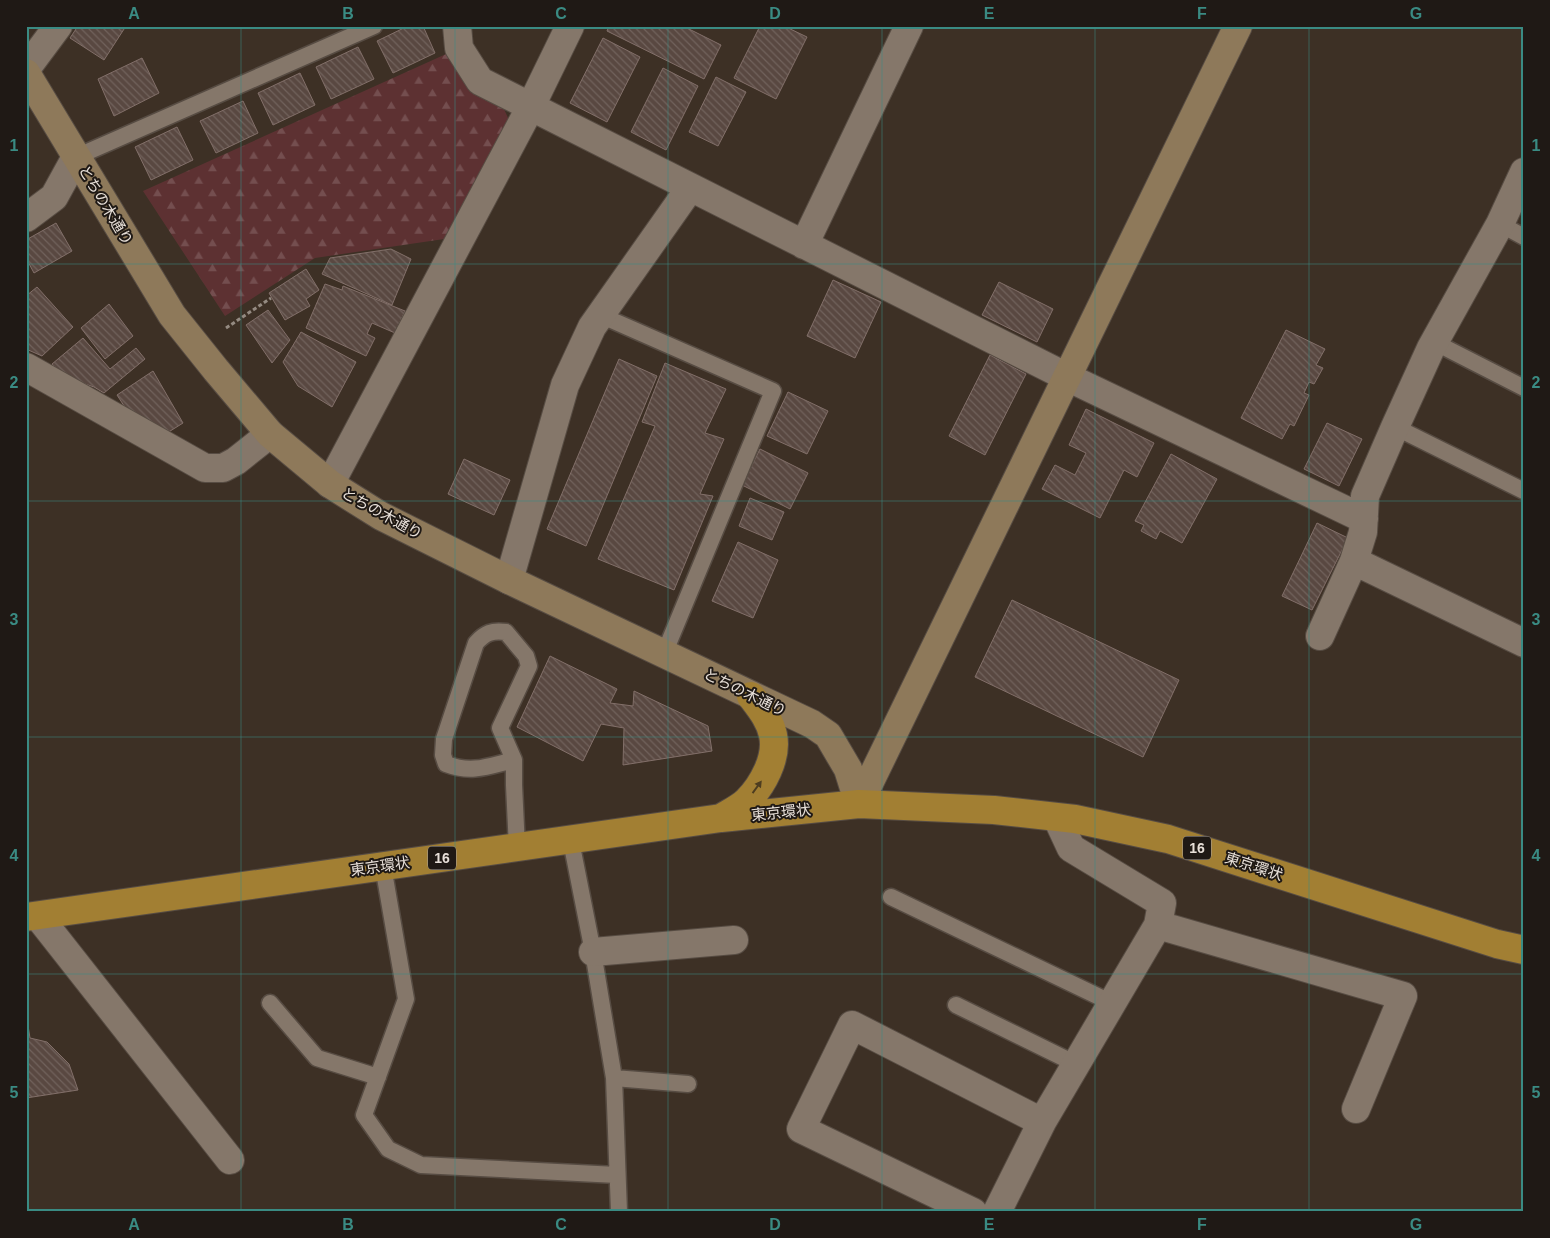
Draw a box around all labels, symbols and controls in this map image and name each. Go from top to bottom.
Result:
text: A [128,5,140,22]
text: B [342,5,354,22]
text: C [555,5,567,22]
text: D [769,5,781,22]
text: E [984,5,995,22]
text: F [1197,5,1207,22]
text: G [1410,5,1422,22]
text: 1 [10,137,19,154]
text: 1 [1532,137,1541,154]
street label: とちの木通り [76,162,136,248]
text: 2 [10,374,19,391]
text: 2 [1532,374,1541,391]
street label: とちの木通り [339,484,425,542]
text: 3 [10,611,19,628]
text: 3 [1532,611,1541,628]
street label: とちの木通り [701,665,789,719]
one-way arrow [752,780,762,794]
street label: 東京環状 [750,800,812,824]
road number: 16 [1183,836,1211,860]
road number: 16 [428,846,456,870]
text: 4 [10,847,19,864]
text: 4 [1532,847,1541,864]
street label: 東京環状 [1223,849,1285,883]
street label: 東京環状 [349,853,411,879]
text: 5 [10,1084,19,1101]
text: 5 [1532,1084,1541,1101]
text: A [128,1216,140,1233]
text: B [342,1216,354,1233]
text: C [555,1216,567,1233]
text: D [769,1216,781,1233]
text: E [984,1216,995,1233]
text: F [1197,1216,1207,1233]
text: G [1410,1216,1422,1233]

